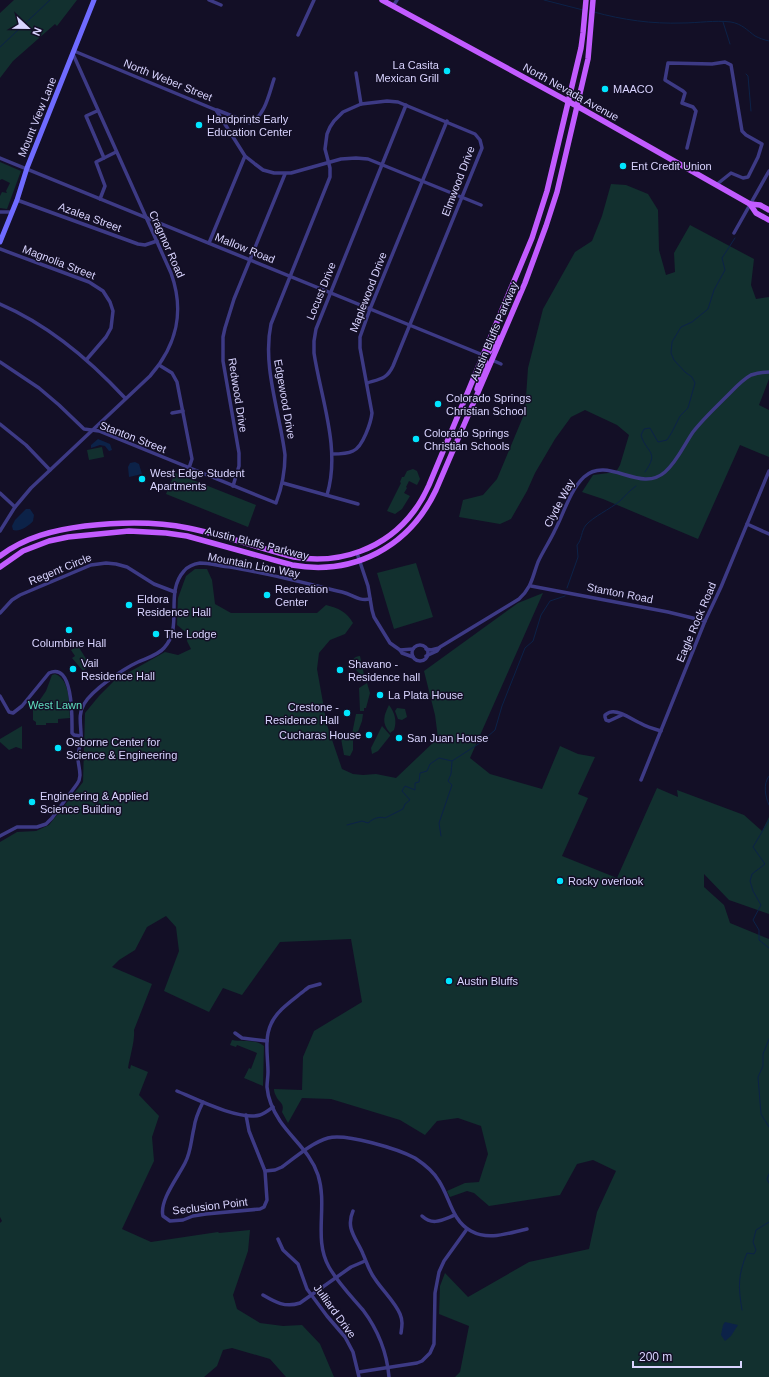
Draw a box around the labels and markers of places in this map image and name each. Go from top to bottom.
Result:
place label: La Casita Mexican Grill [375,59,440,84]
marker: La Casita Mexican Grill [442,66,452,76]
place label: MAACO [613,83,654,95]
marker: MAACO [600,84,610,94]
place label: Handprints Early Education Center [207,113,292,138]
marker: Handprints Early Education Center [194,120,204,130]
place label: Ent Credit Union [631,160,712,172]
marker: Ent Credit Union [618,161,628,171]
place label: Colorado Springs Christian School [446,392,531,417]
marker: Colorado Springs Christian School [433,399,443,409]
place label: Colorado Springs Christian Schools [424,427,510,452]
marker: Colorado Springs Christian Schools [411,434,421,444]
place label: West Edge Student Apartments [150,467,245,492]
marker: West Edge Student Apartments [137,474,147,484]
place label: Recreation Center [275,583,328,608]
marker: Recreation Center [262,590,272,600]
place label: Eldora Residence Hall [137,593,211,618]
marker: Eldora Residence Hall [124,600,134,610]
marker: Columbine Hall [64,625,74,635]
place label: The Lodge [164,628,217,640]
marker: The Lodge [151,629,161,639]
place label: Columbine Hall [32,637,106,649]
place label: Vail Residence Hall [81,657,155,682]
place label: Shavano - Residence hall [348,658,420,683]
marker: Vail Residence Hall [68,664,78,674]
marker: Shavano - Residence hall [335,665,345,675]
place label: La Plata House [388,689,463,701]
marker: La Plata House [375,690,385,700]
place label: Crestone - Residence Hall [265,701,339,726]
marker: Crestone - Residence Hall [342,708,352,718]
place label: Cucharas House [279,729,361,741]
marker: Cucharas House [364,730,374,740]
place label: San Juan House [407,732,488,744]
marker: San Juan House [394,733,404,743]
place label: Osborne Center for Science & Engineering [66,736,177,761]
marker: Osborne Center for Science & Engineering [53,743,63,753]
place label: Engineering & Applied Science Building [40,790,148,815]
marker: Engineering & Applied Science Building [27,797,37,807]
place label: Rocky overlook [568,875,644,887]
marker: Rocky overlook [555,876,565,886]
place label: Austin Bluffs [457,975,518,987]
marker: Austin Bluffs [444,976,454,986]

